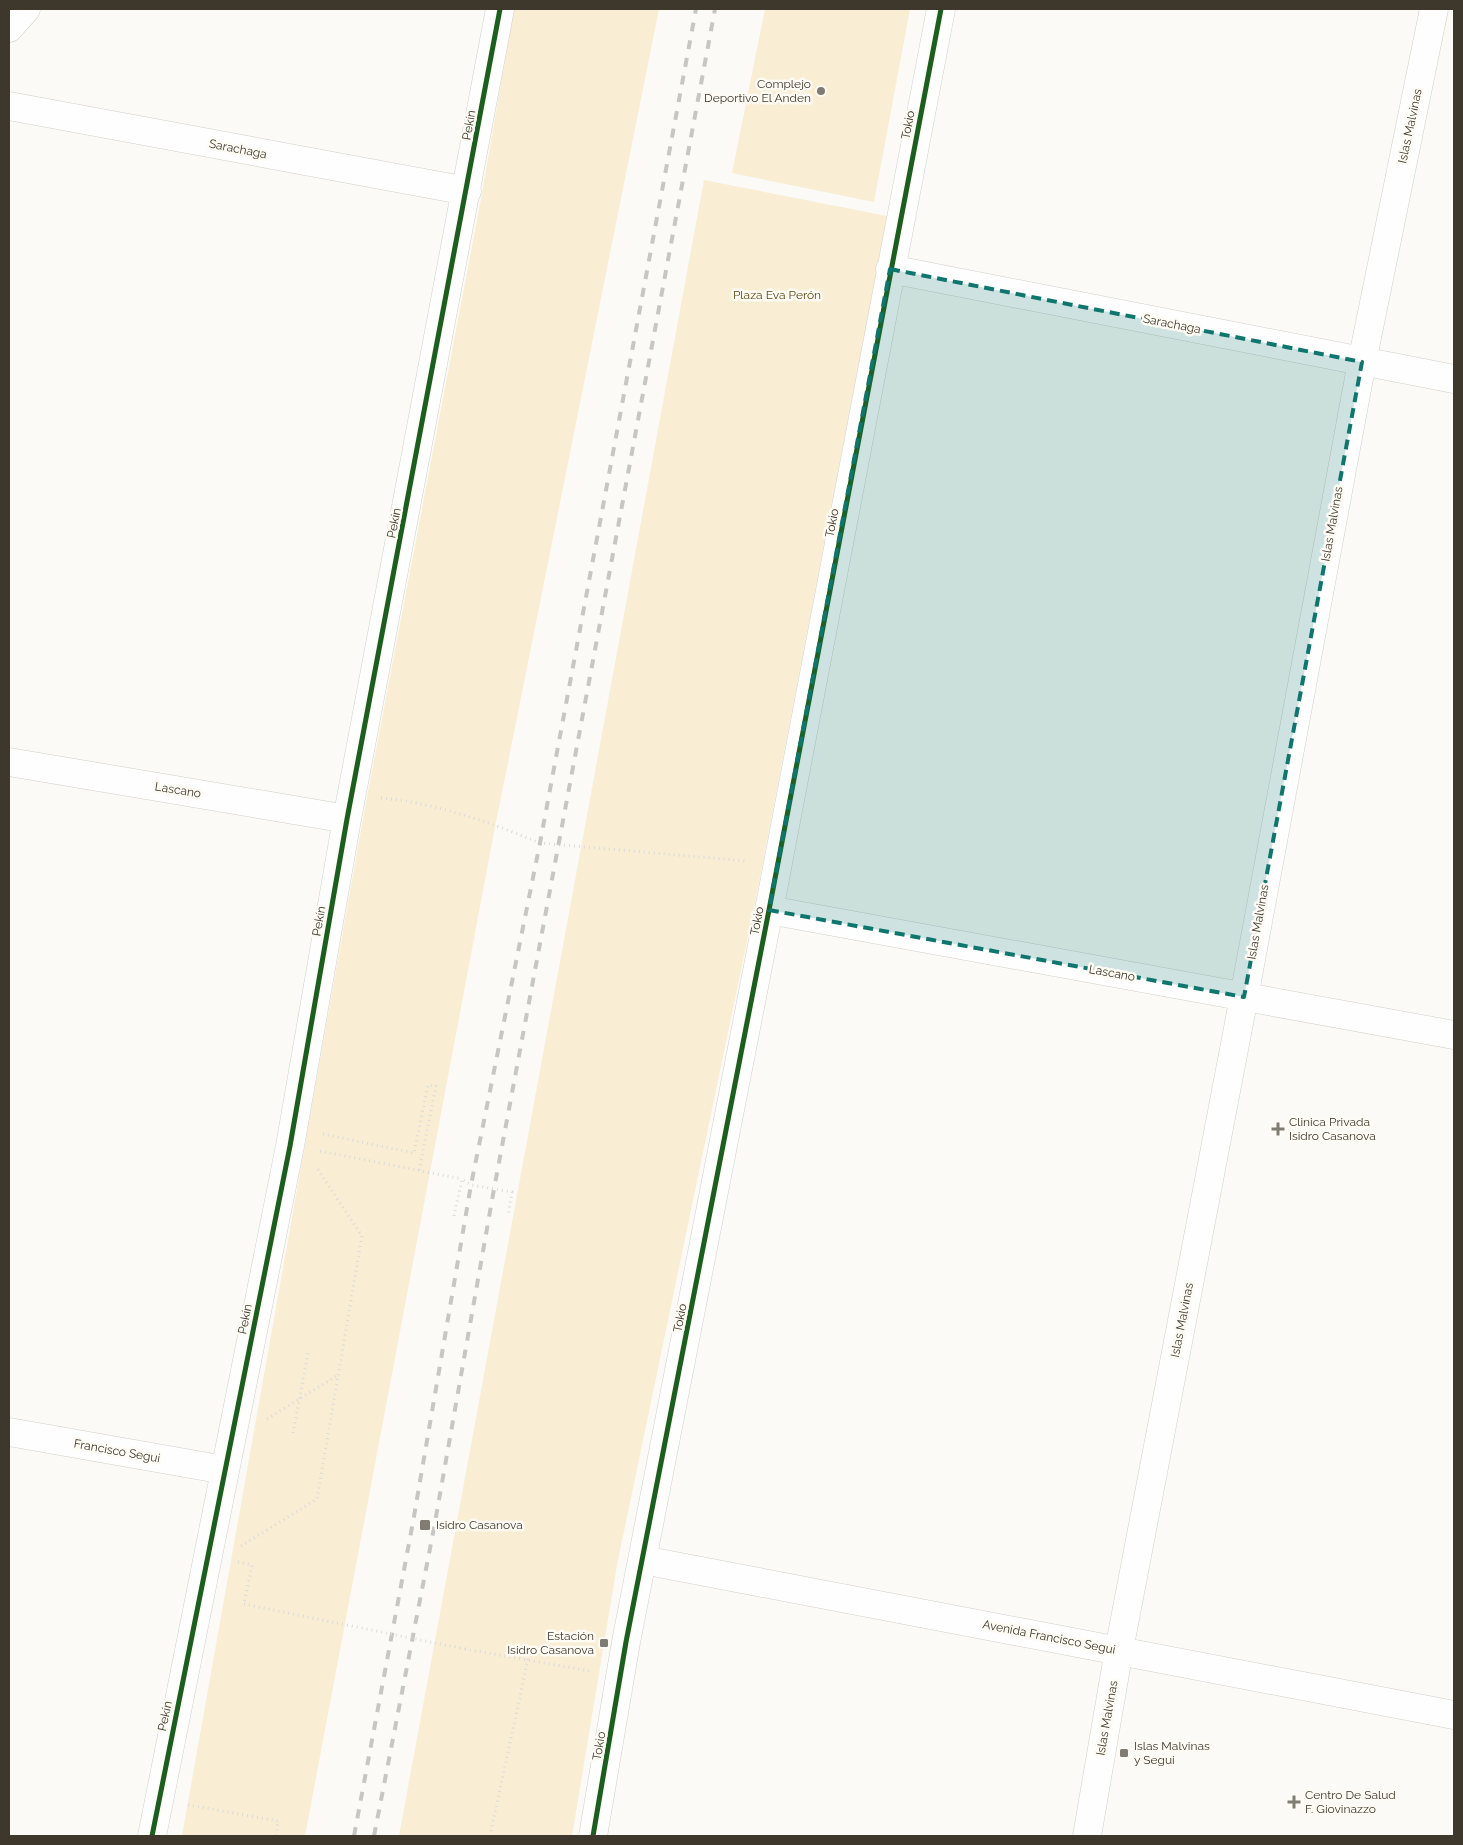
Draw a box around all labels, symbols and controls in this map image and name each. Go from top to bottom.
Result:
place label: Complejo Deportivo El Anden [704,77,811,105]
marker: Complejo Deportivo El Anden [815,85,827,97]
street label: Islas Malvinas [1395,87,1425,165]
street label: Pekín [459,109,479,141]
street label: Tokio [898,109,918,141]
street label: Sarachaga [208,137,268,161]
park label: Plaza Eva Perón [733,288,821,302]
street label: Sarachaga [1142,312,1202,336]
street label: Islas Malvinas [1319,485,1346,563]
street label: Pekín [384,507,404,539]
street label: Tokio [822,507,842,539]
street label: Lascano [154,779,202,801]
street label: Islas Malvinas [1245,883,1272,961]
street label: Pekín [309,905,329,937]
street label: Tokio [747,905,767,937]
street label: Lascano [1088,962,1136,984]
place label: Clinica Privada Isidro Casanova [1289,1115,1376,1143]
marker: Clinica Privada Isidro Casanova [1271,1122,1285,1136]
street label: Islas Malvinas [1168,1281,1196,1359]
street label: Tokio [670,1302,690,1334]
street label: Pekín [235,1303,255,1335]
street label: Francisco Segui [73,1437,161,1465]
marker: Isidro Casanova [418,1518,432,1532]
place label: Isidro Casanova [436,1518,523,1532]
street label: Avenida Francisco Segui [981,1617,1117,1657]
place label: Estación Isidro Casanova [507,1629,594,1657]
marker: Estación Isidro Casanova [598,1637,610,1649]
street label: Islas Malvinas [1094,1679,1121,1757]
street label: Pekín [155,1700,175,1732]
street label: Tokio [590,1730,608,1762]
place label: Islas Malvinas y Segui [1134,1739,1210,1767]
marker: Islas Malvinas y Segui [1118,1747,1130,1759]
place label: Centro De Salud F. Giovinazzo [1305,1788,1396,1816]
marker: Centro De Salud F. Giovinazzo [1287,1795,1301,1809]

